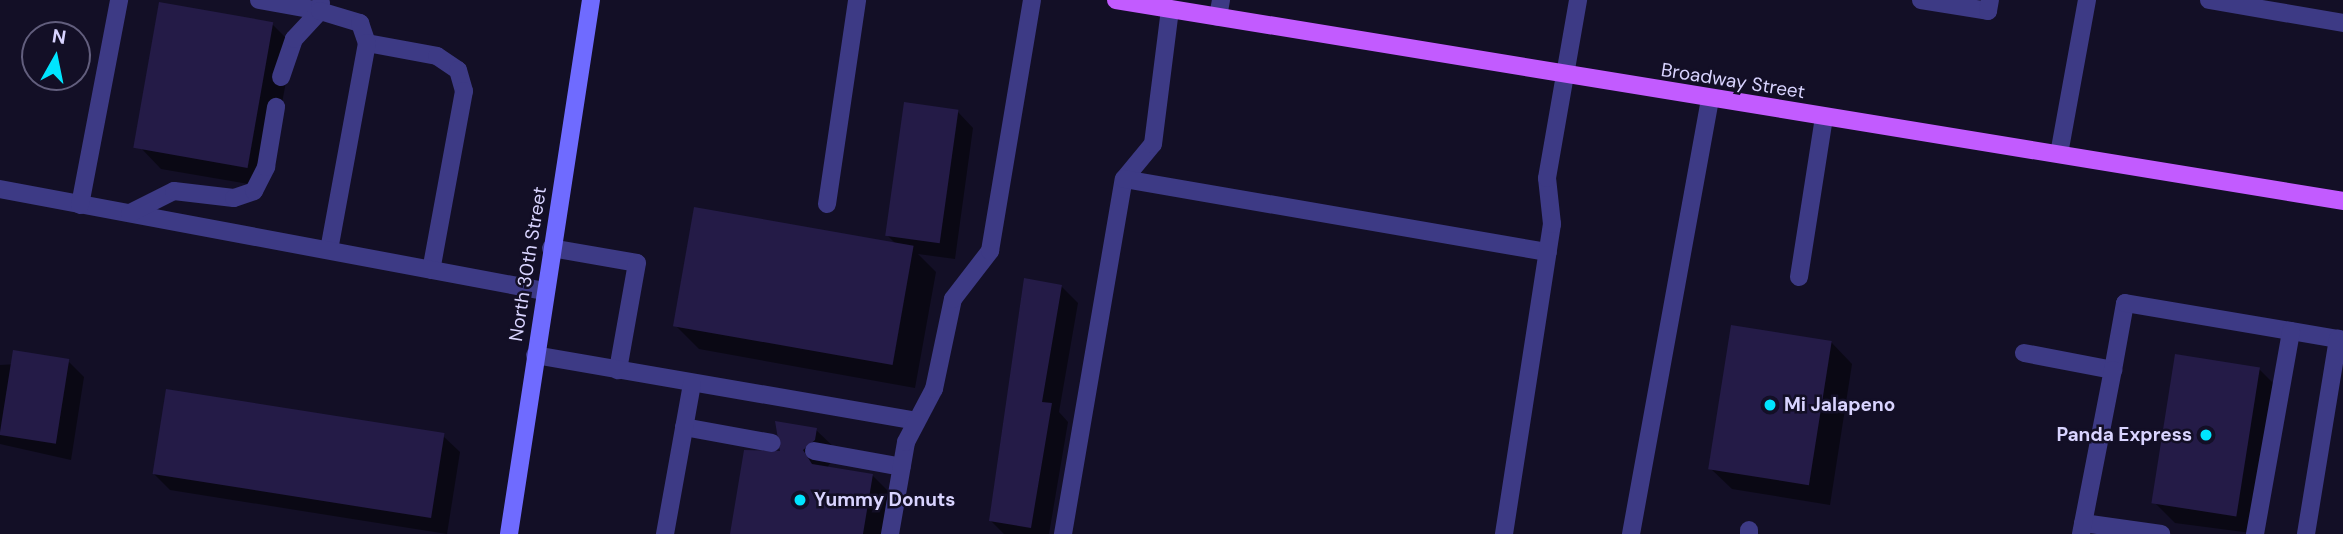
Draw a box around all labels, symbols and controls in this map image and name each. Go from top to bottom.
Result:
north arrow [21,21,91,91]
text: N [50,23,68,50]
street label: Broadway Street [1659,58,1807,104]
street label: North 30th Street [505,185,551,343]
place label: Mi Jalapeno [1784,394,1895,416]
marker: Mi Jalapeno [1762,397,1778,413]
place label: Panda Express [2056,424,2192,446]
marker: Panda Express [2198,427,2214,443]
place label: Yummy Donuts [814,489,955,511]
marker: Yummy Donuts [792,492,808,508]

